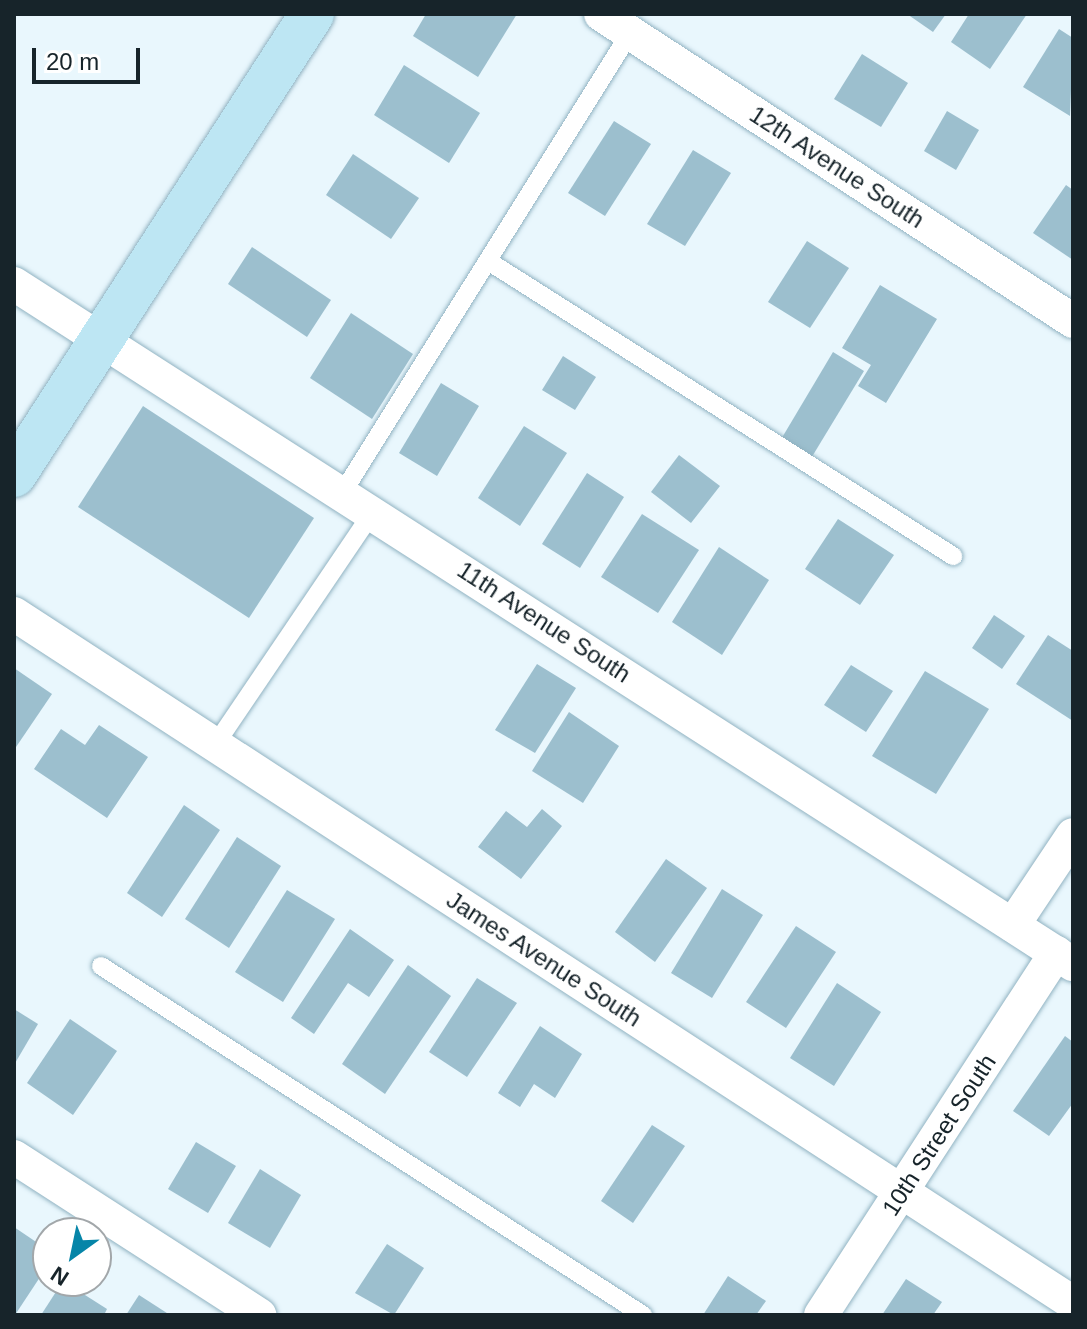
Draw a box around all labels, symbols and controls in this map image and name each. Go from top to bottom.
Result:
scale bar [36,32,144,82]
text: 20 m [46,48,99,75]
street label: 12th Avenue South [744,99,930,235]
street label: 11th Avenue South [451,555,637,689]
street label: James Avenue South [441,885,647,1033]
street label: 10th Street South [876,1049,1002,1221]
north arrow [32,1217,112,1297]
text: N [46,1261,73,1291]

